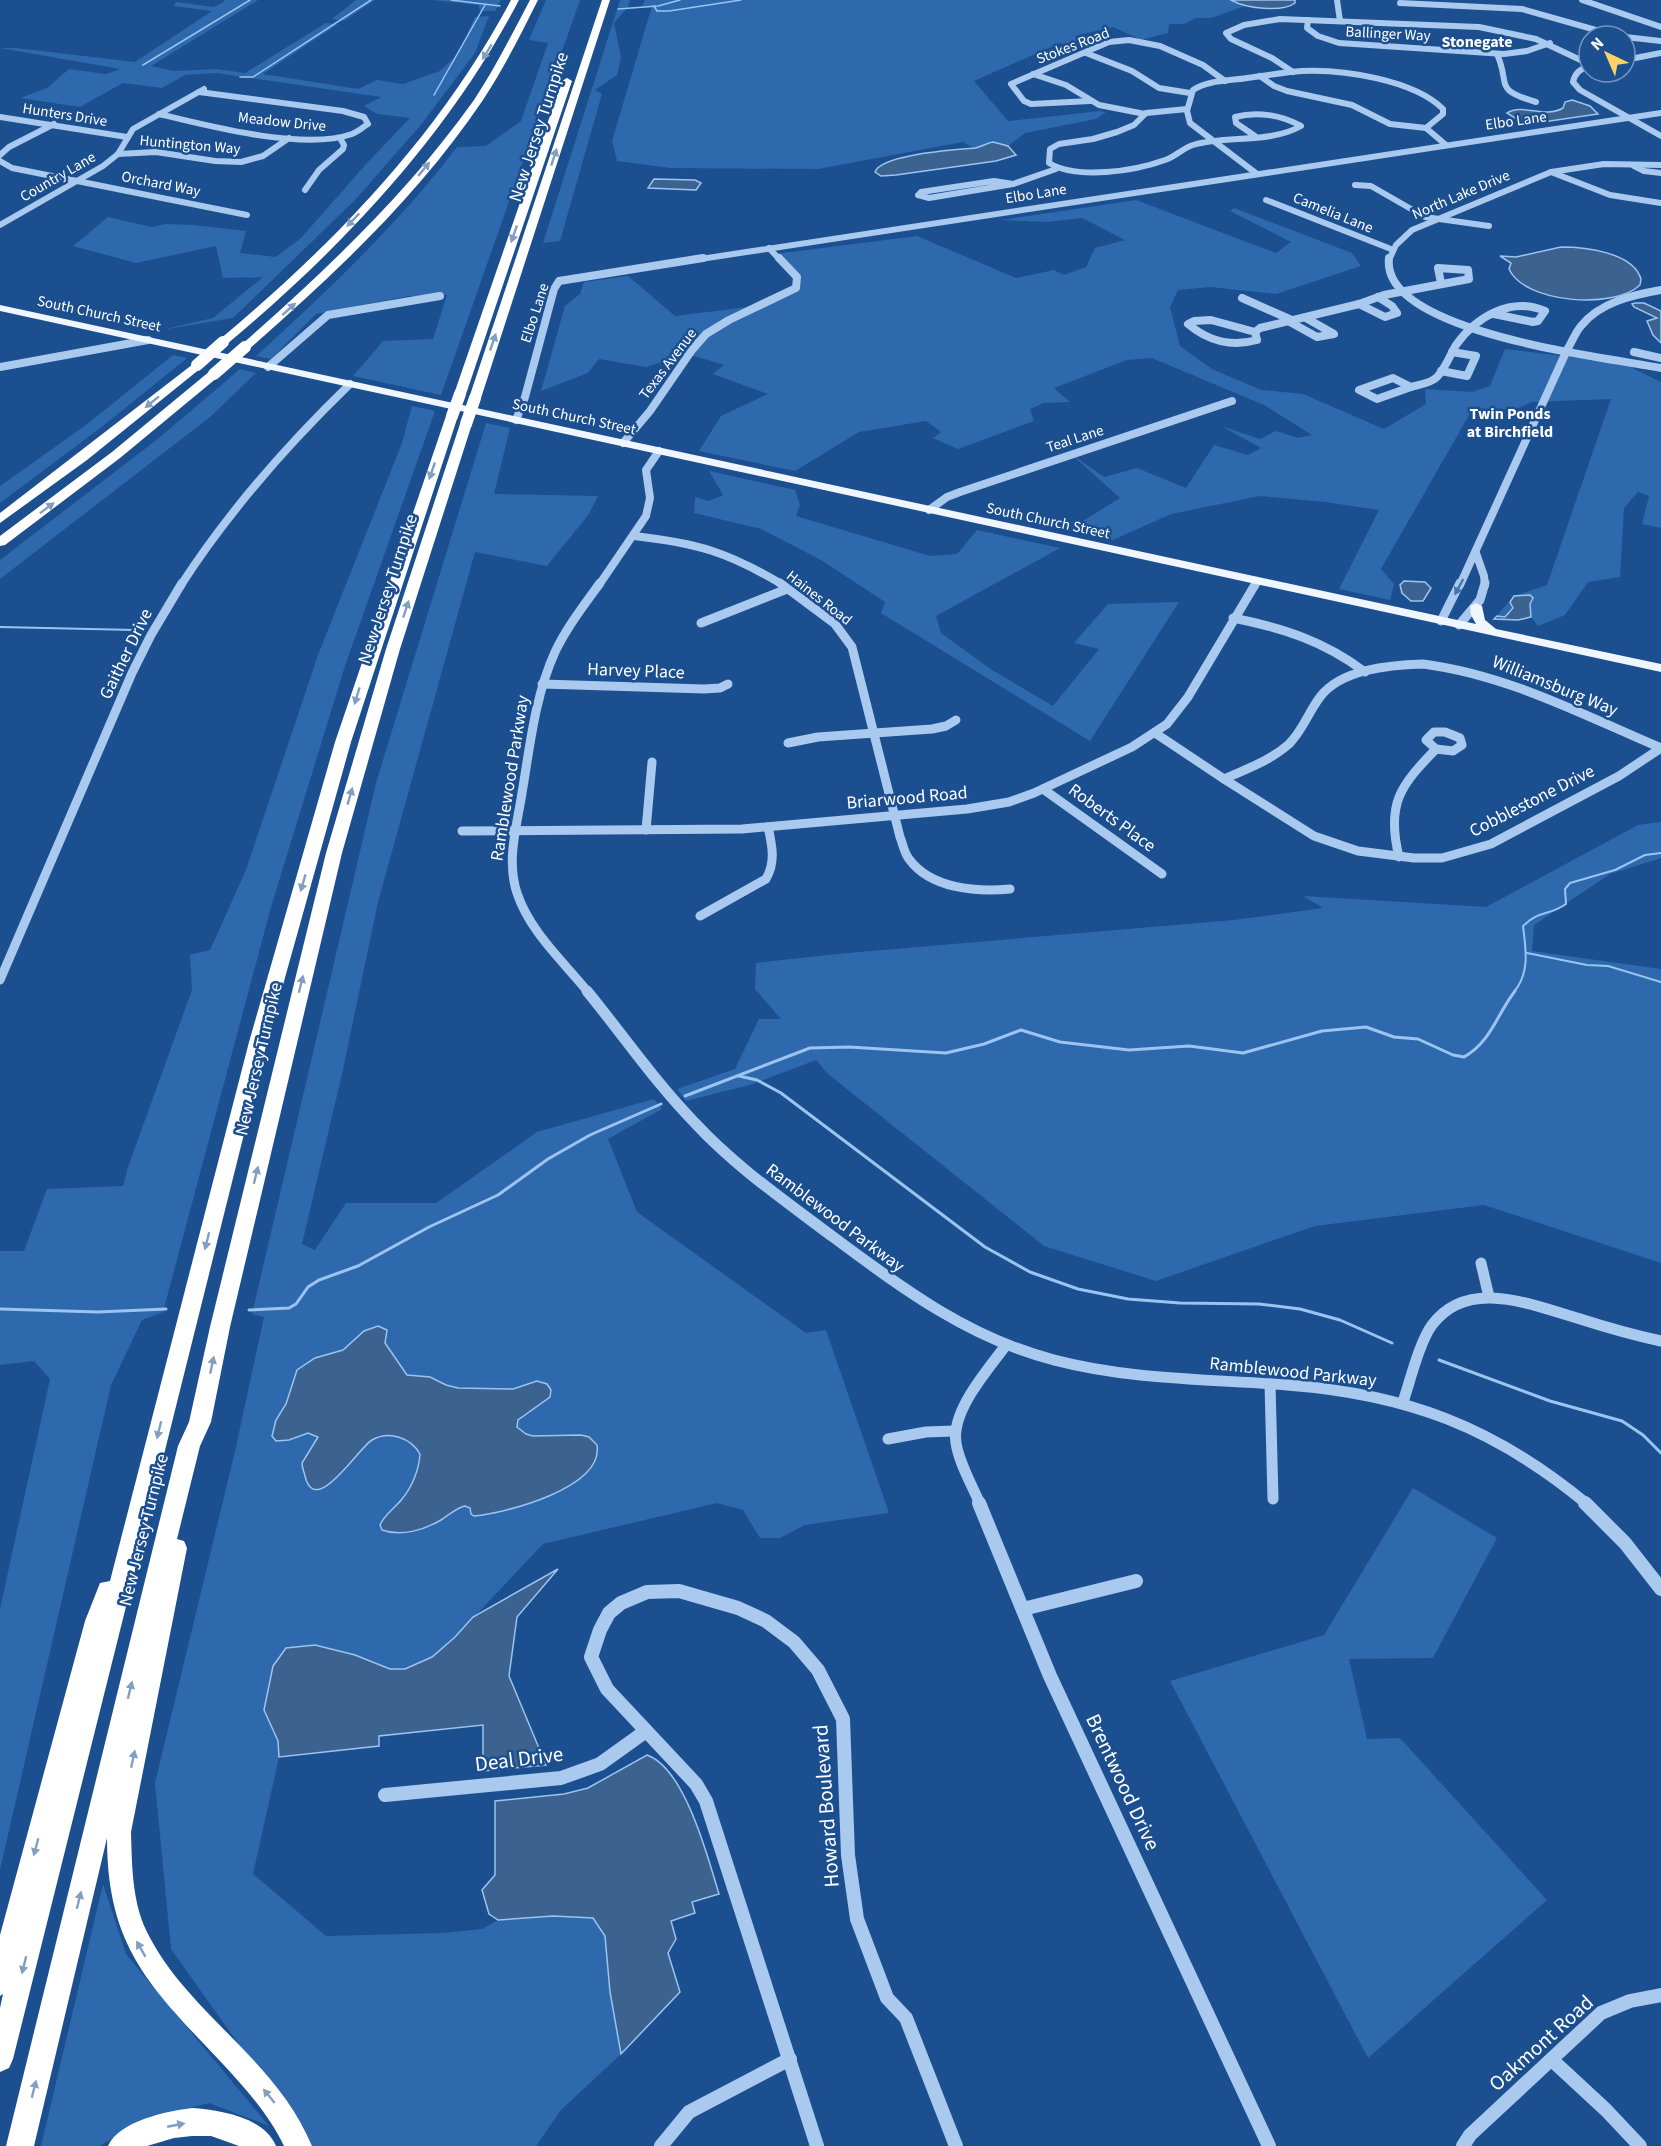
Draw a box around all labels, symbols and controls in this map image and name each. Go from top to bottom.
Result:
street label: Ballinger Way [1345,21,1431,47]
street label: Stokes Road [1033,22,1113,70]
north arrow [1577,24,1637,84]
district label: Stonegate [1442,31,1512,53]
text: N [1586,32,1609,56]
one-way arrow [482,44,493,60]
street label: New Jersey Turnpike [503,49,575,205]
street label: Hunters Drive [21,98,109,132]
street label: Elbo Lane [1484,106,1548,136]
street label: Meadow Drive [237,107,327,137]
street label: Huntington Way [139,130,241,160]
street label: Country Lane [16,147,100,207]
one-way arrow [550,148,560,166]
one-way arrow [418,161,430,176]
street label: North Lake Drive [1409,165,1513,225]
street label: Orchard Way [120,166,202,202]
street label: Elbo Lane [1004,179,1068,209]
street label: Camelia Lane [1290,187,1376,239]
one-way arrow [346,213,360,228]
one-way arrow [509,225,519,243]
street label: Elbo Lane [515,280,555,346]
street label: South Church Street [35,291,163,337]
one-way arrow [281,303,296,316]
street label: Texas Avenue [634,324,702,404]
one-way arrow [489,333,499,351]
street label: South Church Street [510,394,638,440]
one-way arrow [144,396,160,409]
district label: Twin Ponds at Birchfield [1467,403,1553,443]
street label: Teal Lane [1044,420,1106,458]
one-way arrow [427,462,437,480]
street label: South Church Street [984,498,1112,544]
one-way arrow [40,502,55,514]
street label: New Jersey Turnpike [352,511,424,667]
street label: Haines Road [782,566,856,630]
one-way arrow [1454,579,1464,596]
one-way arrow [402,600,411,618]
street label: Gaither Drive [93,604,159,704]
street label: Williamsburg Way [1488,649,1622,723]
street label: Harvey Place [587,657,685,685]
one-way arrow [352,687,361,705]
street label: Ramblewood Parkway [485,693,536,863]
street label: Cobblestone Drive [1465,759,1599,843]
street label: Roberts Place [1063,778,1161,858]
street label: Briarwood Road [845,780,969,816]
one-way arrow [346,786,355,804]
one-way arrow [298,874,307,892]
one-way arrow [297,975,306,993]
street label: New Jersey Turnpike [229,980,289,1138]
street label: Ramblewood Parkway [761,1158,910,1279]
one-way arrow [252,1166,262,1184]
one-way arrow [202,1231,212,1250]
street label: Ramblewood Parkway [1208,1351,1378,1393]
one-way arrow [208,1355,217,1374]
one-way arrow [153,1420,163,1439]
street label: New Jersey Turnpike [113,1451,175,1609]
one-way arrow [126,1680,135,1699]
street label: Brentwood Drive [1078,1709,1168,1855]
street label: Howard Boulevard [805,1724,847,1888]
street label: Deal Drive [473,1739,565,1779]
one-way arrow [129,1749,138,1768]
one-way arrow [31,1838,40,1856]
one-way arrow [75,1890,85,1909]
one-way arrow [136,1940,146,1957]
one-way arrow [18,1956,28,1974]
street label: Oakmont Road [1482,1988,1600,2098]
one-way arrow [29,2080,39,2098]
one-way arrow [263,2088,275,2103]
one-way arrow [167,2120,186,2129]

